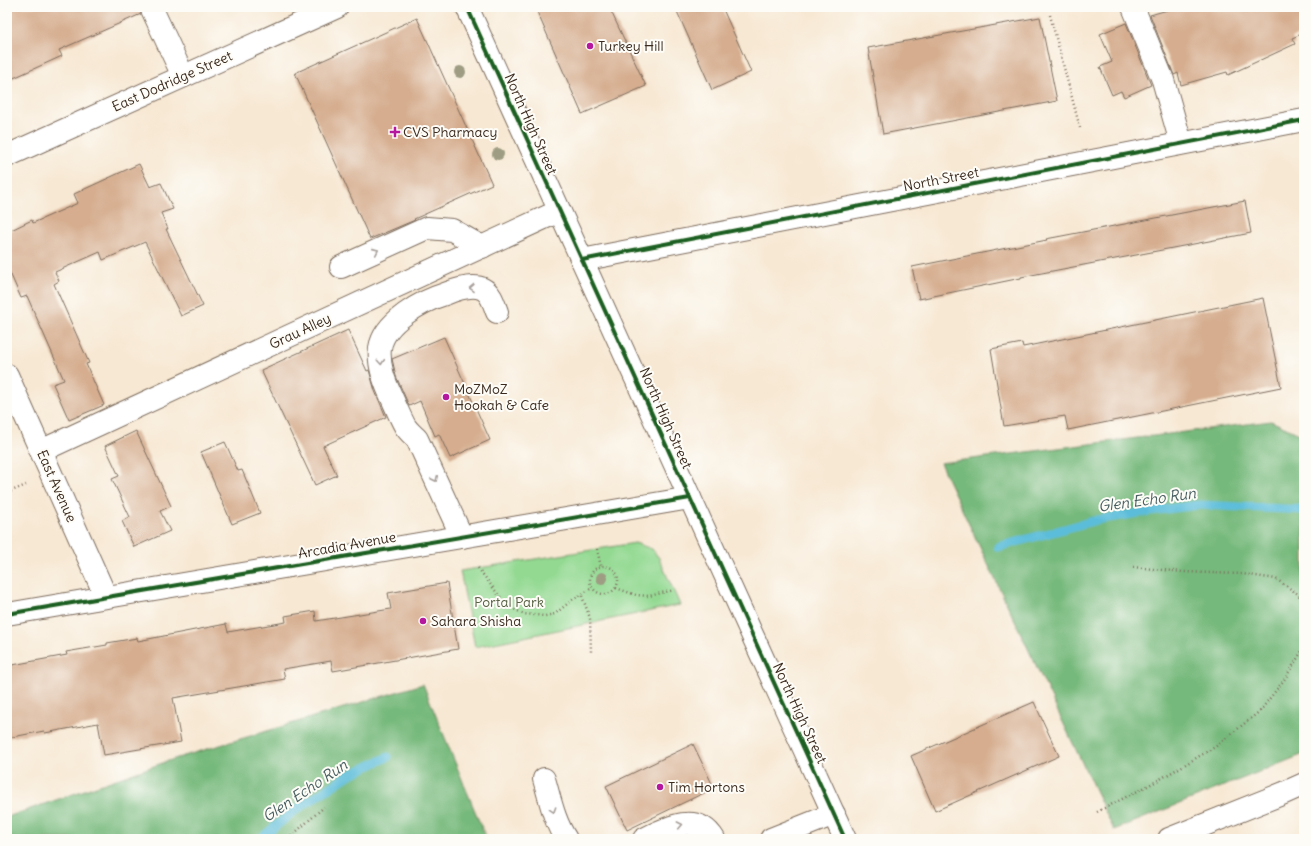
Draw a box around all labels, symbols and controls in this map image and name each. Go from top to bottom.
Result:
place label: Turkey Hill [598,37,664,55]
marker: Turkey Hill [585,41,595,51]
street label: East Dodridge Street [109,46,235,116]
street label: North High Street [501,71,562,178]
place label: CVS Pharmacy [403,123,498,141]
marker: CVS Pharmacy [390,127,400,137]
street label: North Street [902,163,981,195]
one-way arrow [372,248,380,256]
one-way arrow [469,284,475,292]
street label: Grau Alley [266,309,334,353]
one-way arrow [376,359,385,365]
street label: North High Street [636,365,697,472]
place label: MoZMoZ Hookah & Cafe [454,380,549,414]
marker: MoZMoZ Hookah & Cafe [441,392,451,402]
street label: East Avenue [33,447,81,525]
one-way arrow [430,474,438,482]
water label: Glen Echo Run [1097,483,1197,516]
street label: Arcadia Avenue [297,528,397,562]
park label: Portal Park [474,593,544,611]
place label: Sahara Shisha [431,612,521,630]
marker: Sahara Shisha [418,616,428,626]
street label: North High Street [769,660,831,766]
water label: Glen Echo Run [259,755,351,826]
place label: Tim Hortons [668,778,745,796]
marker: Tim Hortons [655,782,665,792]
one-way arrow [548,806,557,813]
one-way arrow [677,821,683,830]

